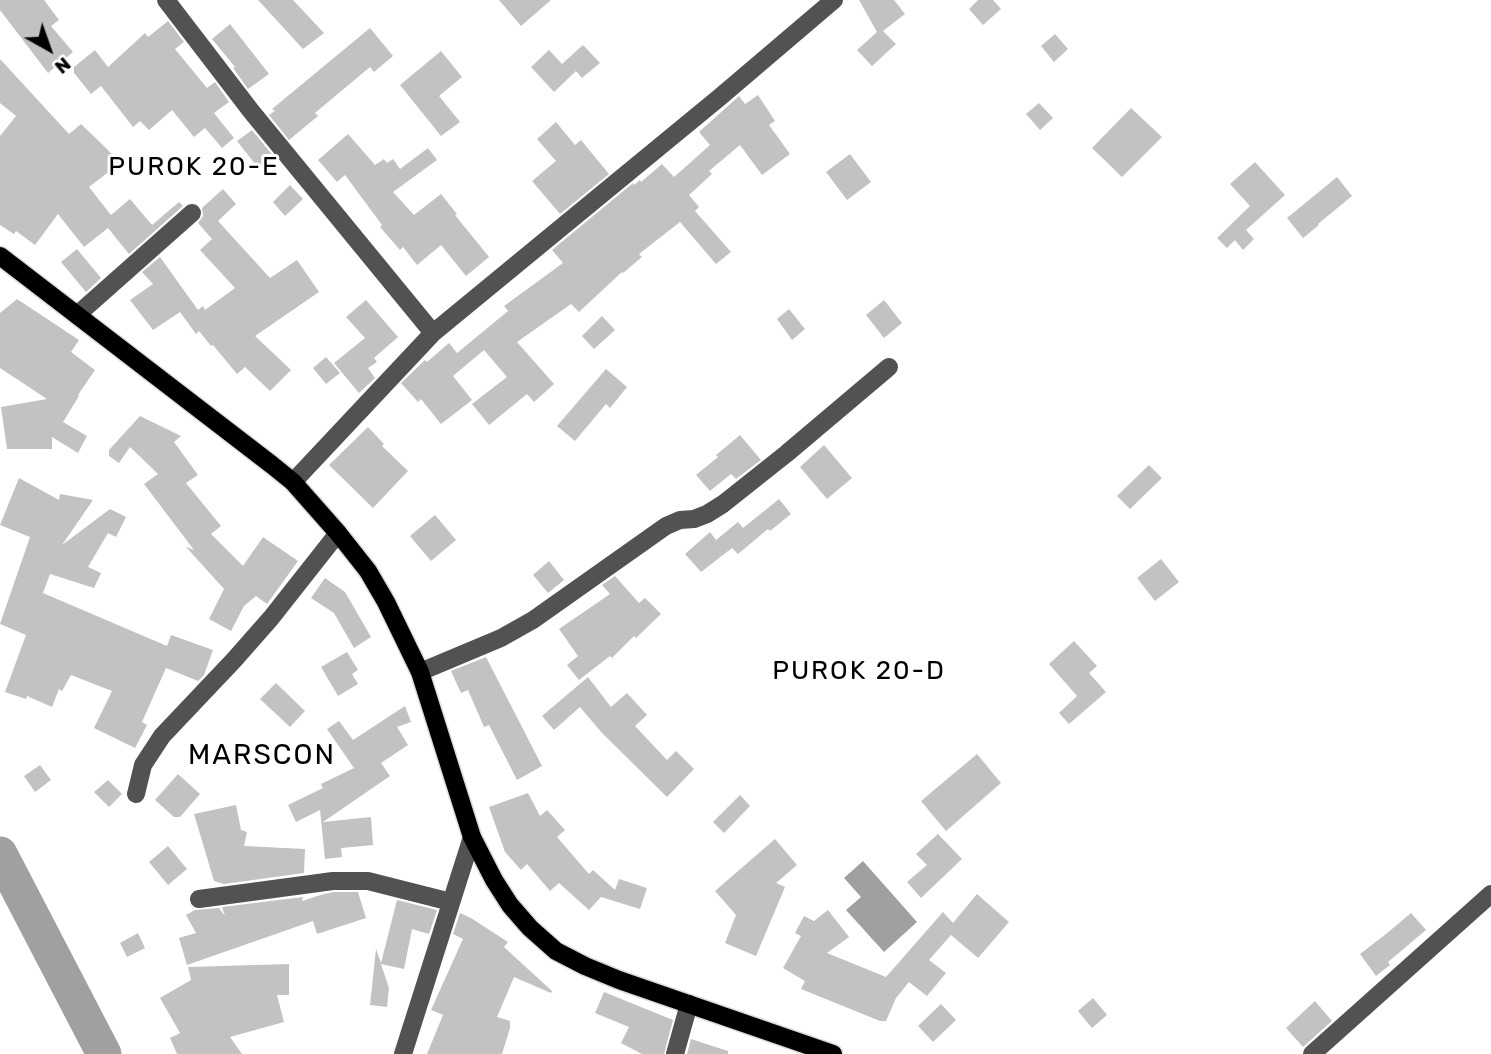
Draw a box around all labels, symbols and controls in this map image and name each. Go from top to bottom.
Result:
north arrow [14,14,84,84]
text: N [50,52,75,79]
district label: PUROK 20-E [110,151,278,183]
district label: PUROK 20-D [773,655,945,687]
district label: MARSCON [189,739,335,773]

